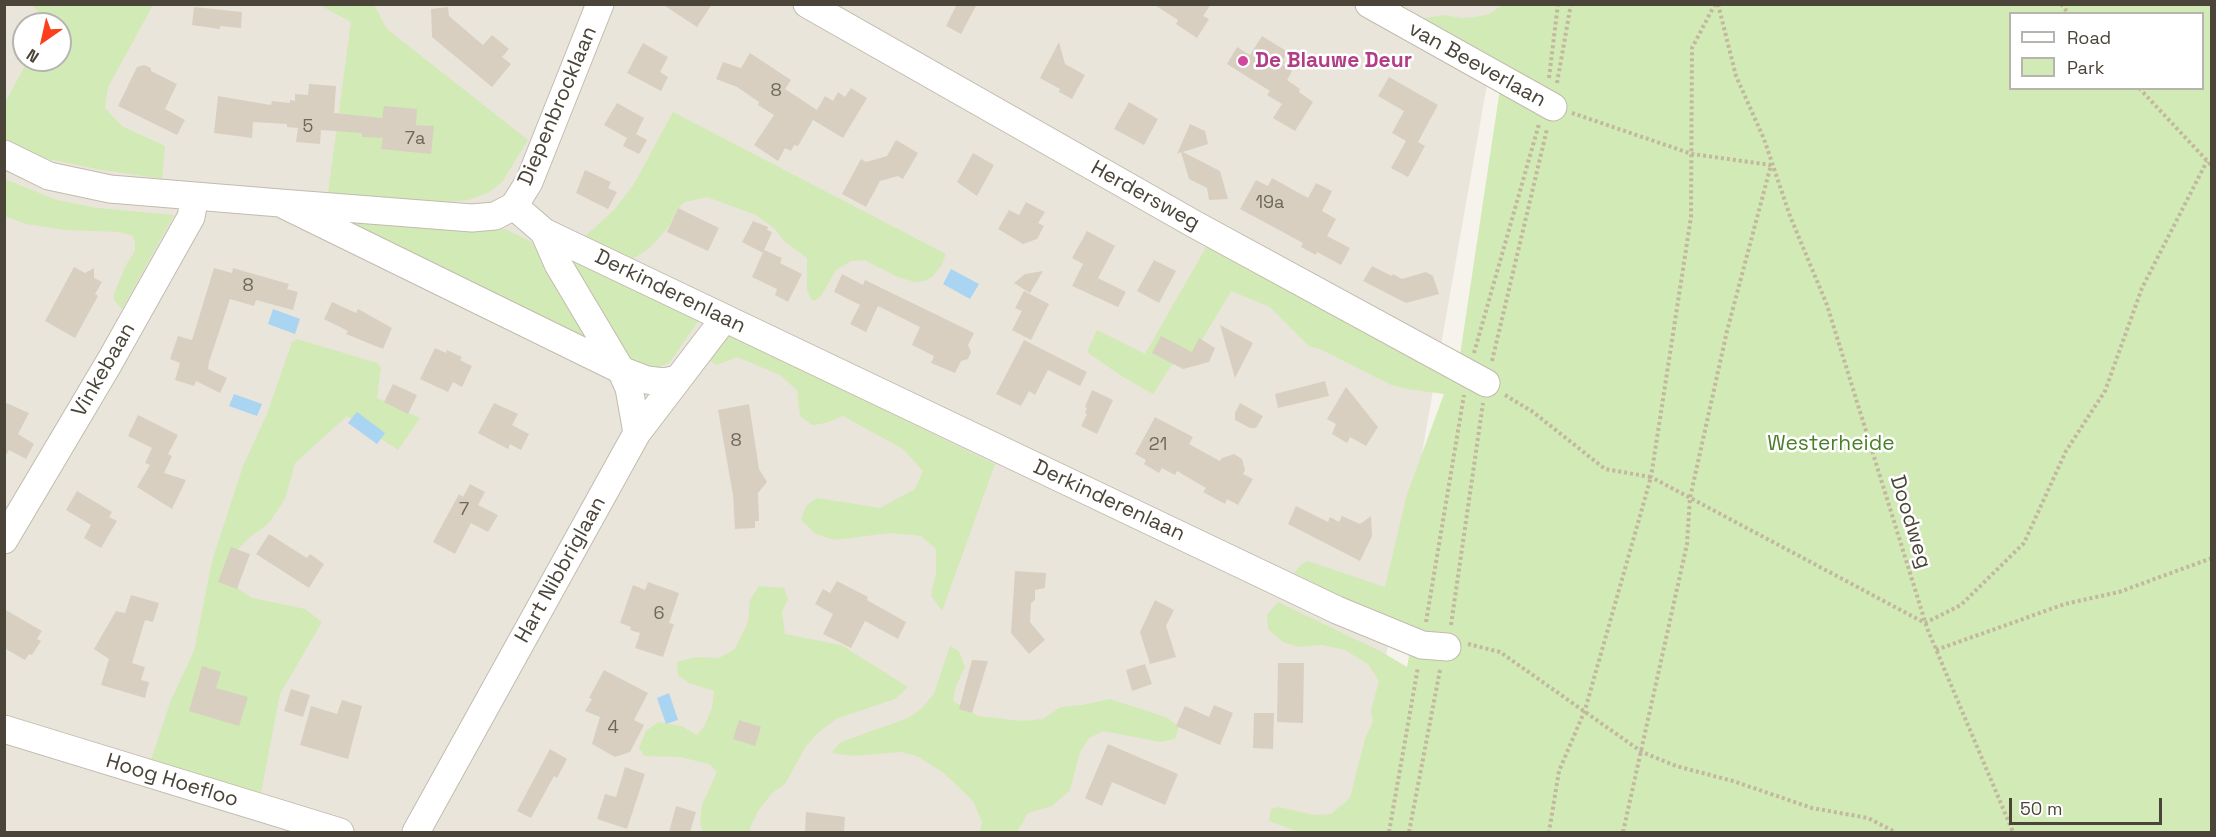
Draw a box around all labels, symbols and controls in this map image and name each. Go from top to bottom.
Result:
north arrow [12,12,72,72]
legend [2009,12,2204,90]
street label: van Beeverlaan [1404,17,1550,113]
street label: Diepenbrocklaan [513,23,603,189]
text: Road [2067,26,2111,49]
text: N [22,44,43,67]
place label: De Blauwe Deur [1255,48,1412,74]
marker: De Blauwe Deur [1236,54,1250,68]
text: Park [2067,56,2104,79]
house number: 8 [770,80,782,102]
house number: 5 [303,116,313,138]
house number: 7a [405,128,425,150]
street label: Herdersweg [1086,156,1204,236]
house number: 19a [1256,192,1284,214]
street label: Derkinderenlaan [591,245,749,339]
house number: 8 [242,275,254,297]
street label: Vinkebaan [67,318,141,422]
house number: 8 [730,430,742,452]
park label: Westerheide [1767,431,1895,457]
house number: 21 [1149,434,1167,456]
street label: Derkinderenlaan [1029,455,1189,547]
street label: Doodweg [1884,472,1936,572]
street label: Hart Nibbriglaan [510,492,612,648]
house number: 7 [459,499,469,521]
house number: 6 [653,603,665,625]
house number: 4 [607,717,619,739]
street label: Hoog Hoefloo [103,749,241,813]
scale bar [2012,786,2165,824]
text: 50 m [2020,797,2062,820]

